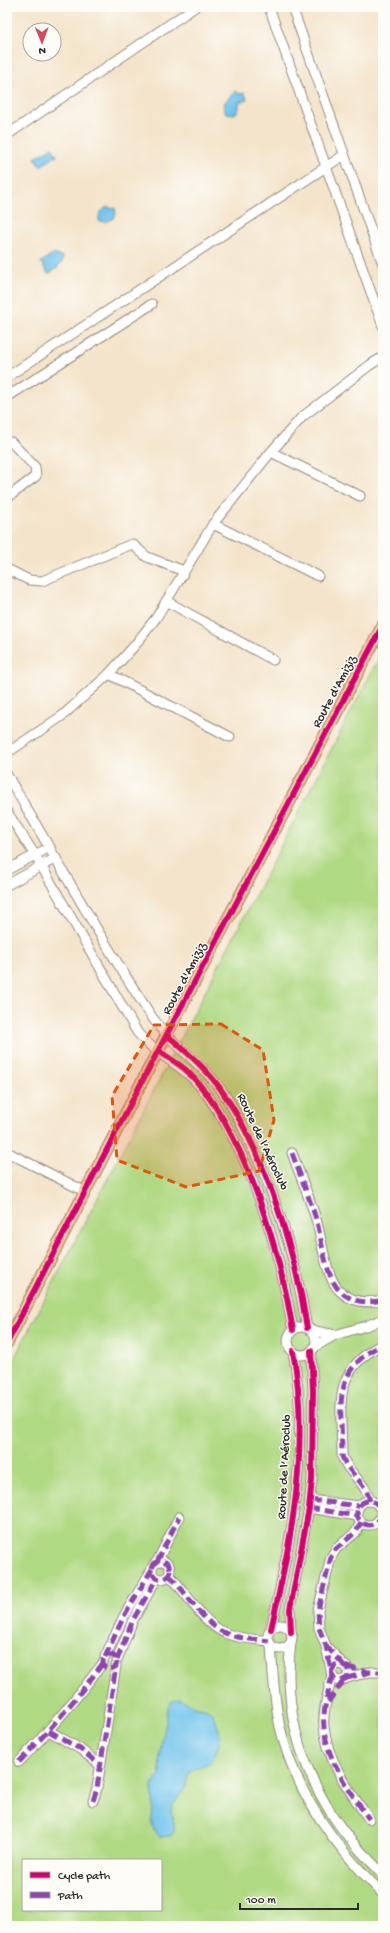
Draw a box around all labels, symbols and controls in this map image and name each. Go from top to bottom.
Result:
north arrow [22,22,62,62]
text: N [38,44,46,56]
street label: Route d'Amiziz [310,652,361,731]
street label: Route d'Amiziz [160,939,211,1018]
street label: Route de l’Aéroclub [233,1091,291,1193]
street label: Route de l’Aéroclub [275,1414,295,1520]
legend [22,1859,162,1911]
text: Cycle path [58,1870,111,1884]
scale bar [240,1885,358,1911]
text: Path [57,1890,83,1904]
text: 100 m [245,1894,276,1908]

